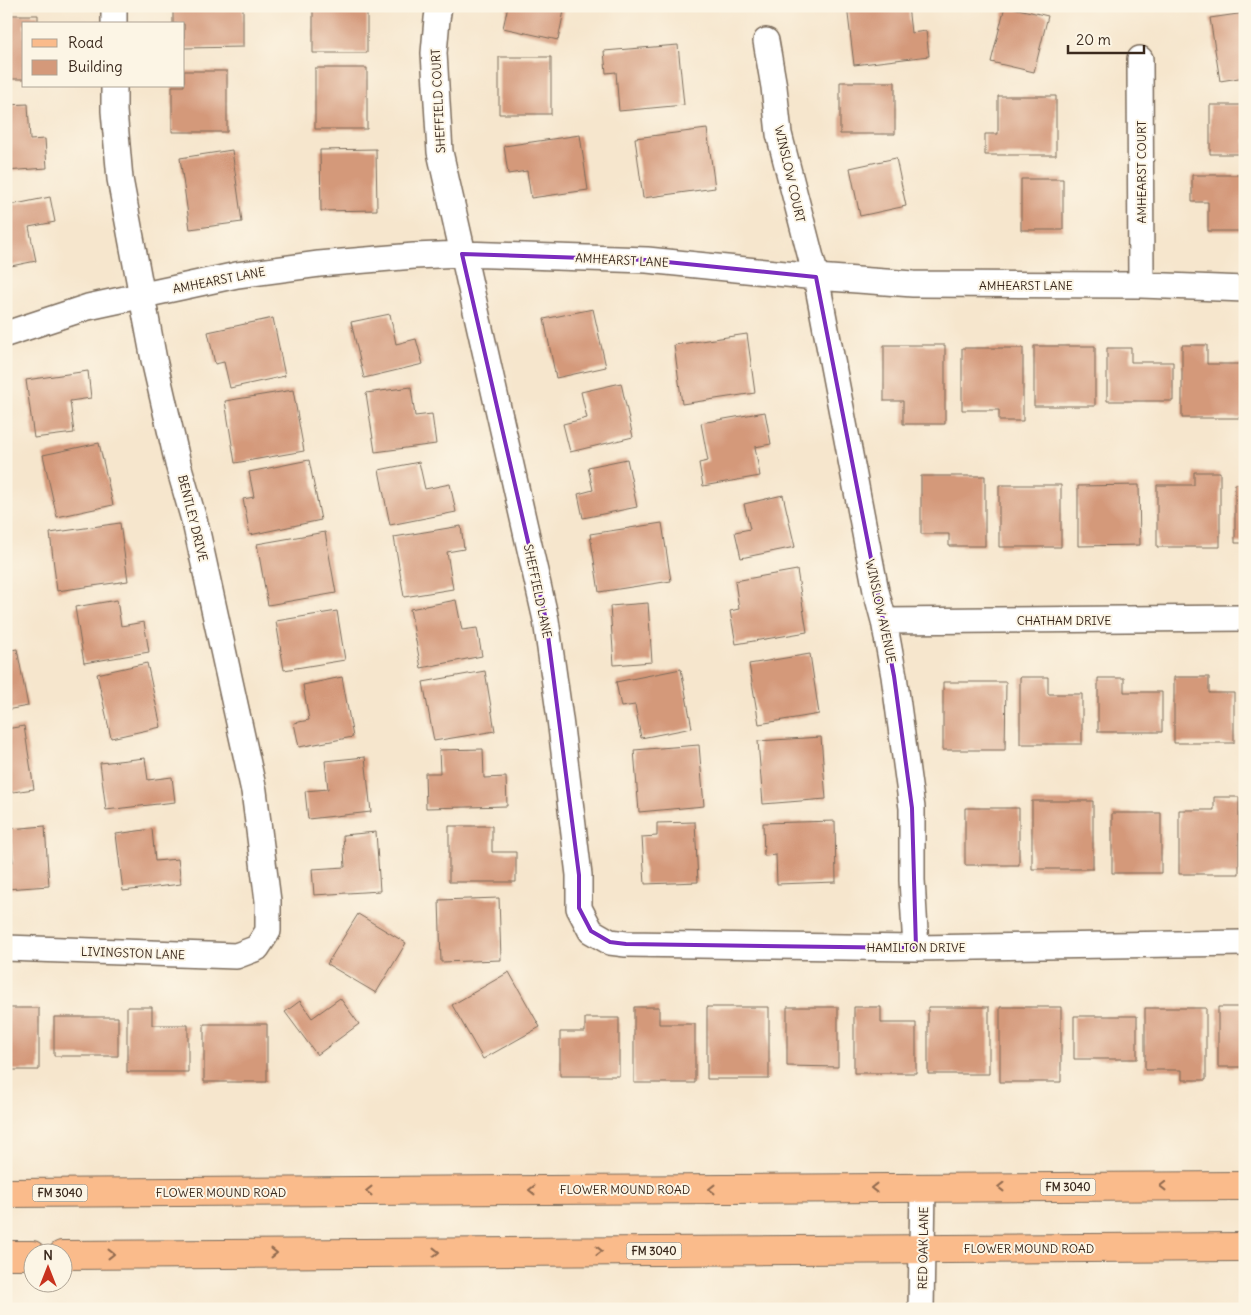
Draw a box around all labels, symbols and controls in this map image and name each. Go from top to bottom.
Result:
legend [22,22,185,88]
scale bar [1068,22,1145,54]
text: 20 m [1076,30,1111,49]
text: Road [68,33,103,52]
street label: SHEFFIELD COURT [428,48,448,154]
text: Building [68,57,123,76]
street label: AMHEARST COURT [1134,120,1149,224]
street label: WINSLOW COURT [772,124,808,224]
street label: AMHEARST LANE [575,250,669,270]
street label: AMHEARST LANE [172,264,266,296]
street label: AMHEARST LANE [979,278,1073,293]
street label: BENTLEY DRIVE [175,473,211,563]
street label: SHEFFIELD LANE [521,543,555,639]
street label: WINSLOW AVENUE [863,558,899,664]
street label: CHATHAM DRIVE [1017,613,1111,628]
street label: HAMILTON DRIVE [867,940,965,955]
street label: LIVINGSTON LANE [81,944,185,962]
road number: FM 3040 [1040,1178,1096,1196]
one-way arrow [1159,1181,1167,1191]
street label: FLOWER MOUND ROAD [560,1182,690,1197]
one-way arrow [870,1182,878,1193]
one-way arrow [997,1182,1004,1192]
one-way arrow [708,1183,716,1194]
road number: FM 3040 [32,1184,88,1202]
street label: FLOWER MOUND ROAD [156,1185,286,1200]
one-way arrow [528,1185,536,1195]
one-way arrow [365,1186,373,1196]
street label: RED OAK LANE [915,1206,931,1290]
street label: FLOWER MOUND ROAD [964,1241,1094,1256]
north arrow [22,1242,72,1292]
road number: FM 3040 [626,1242,682,1260]
text: N [43,1246,53,1264]
one-way arrow [595,1246,603,1256]
one-way arrow [432,1247,440,1257]
one-way arrow [270,1248,278,1258]
one-way arrow [108,1249,115,1259]

